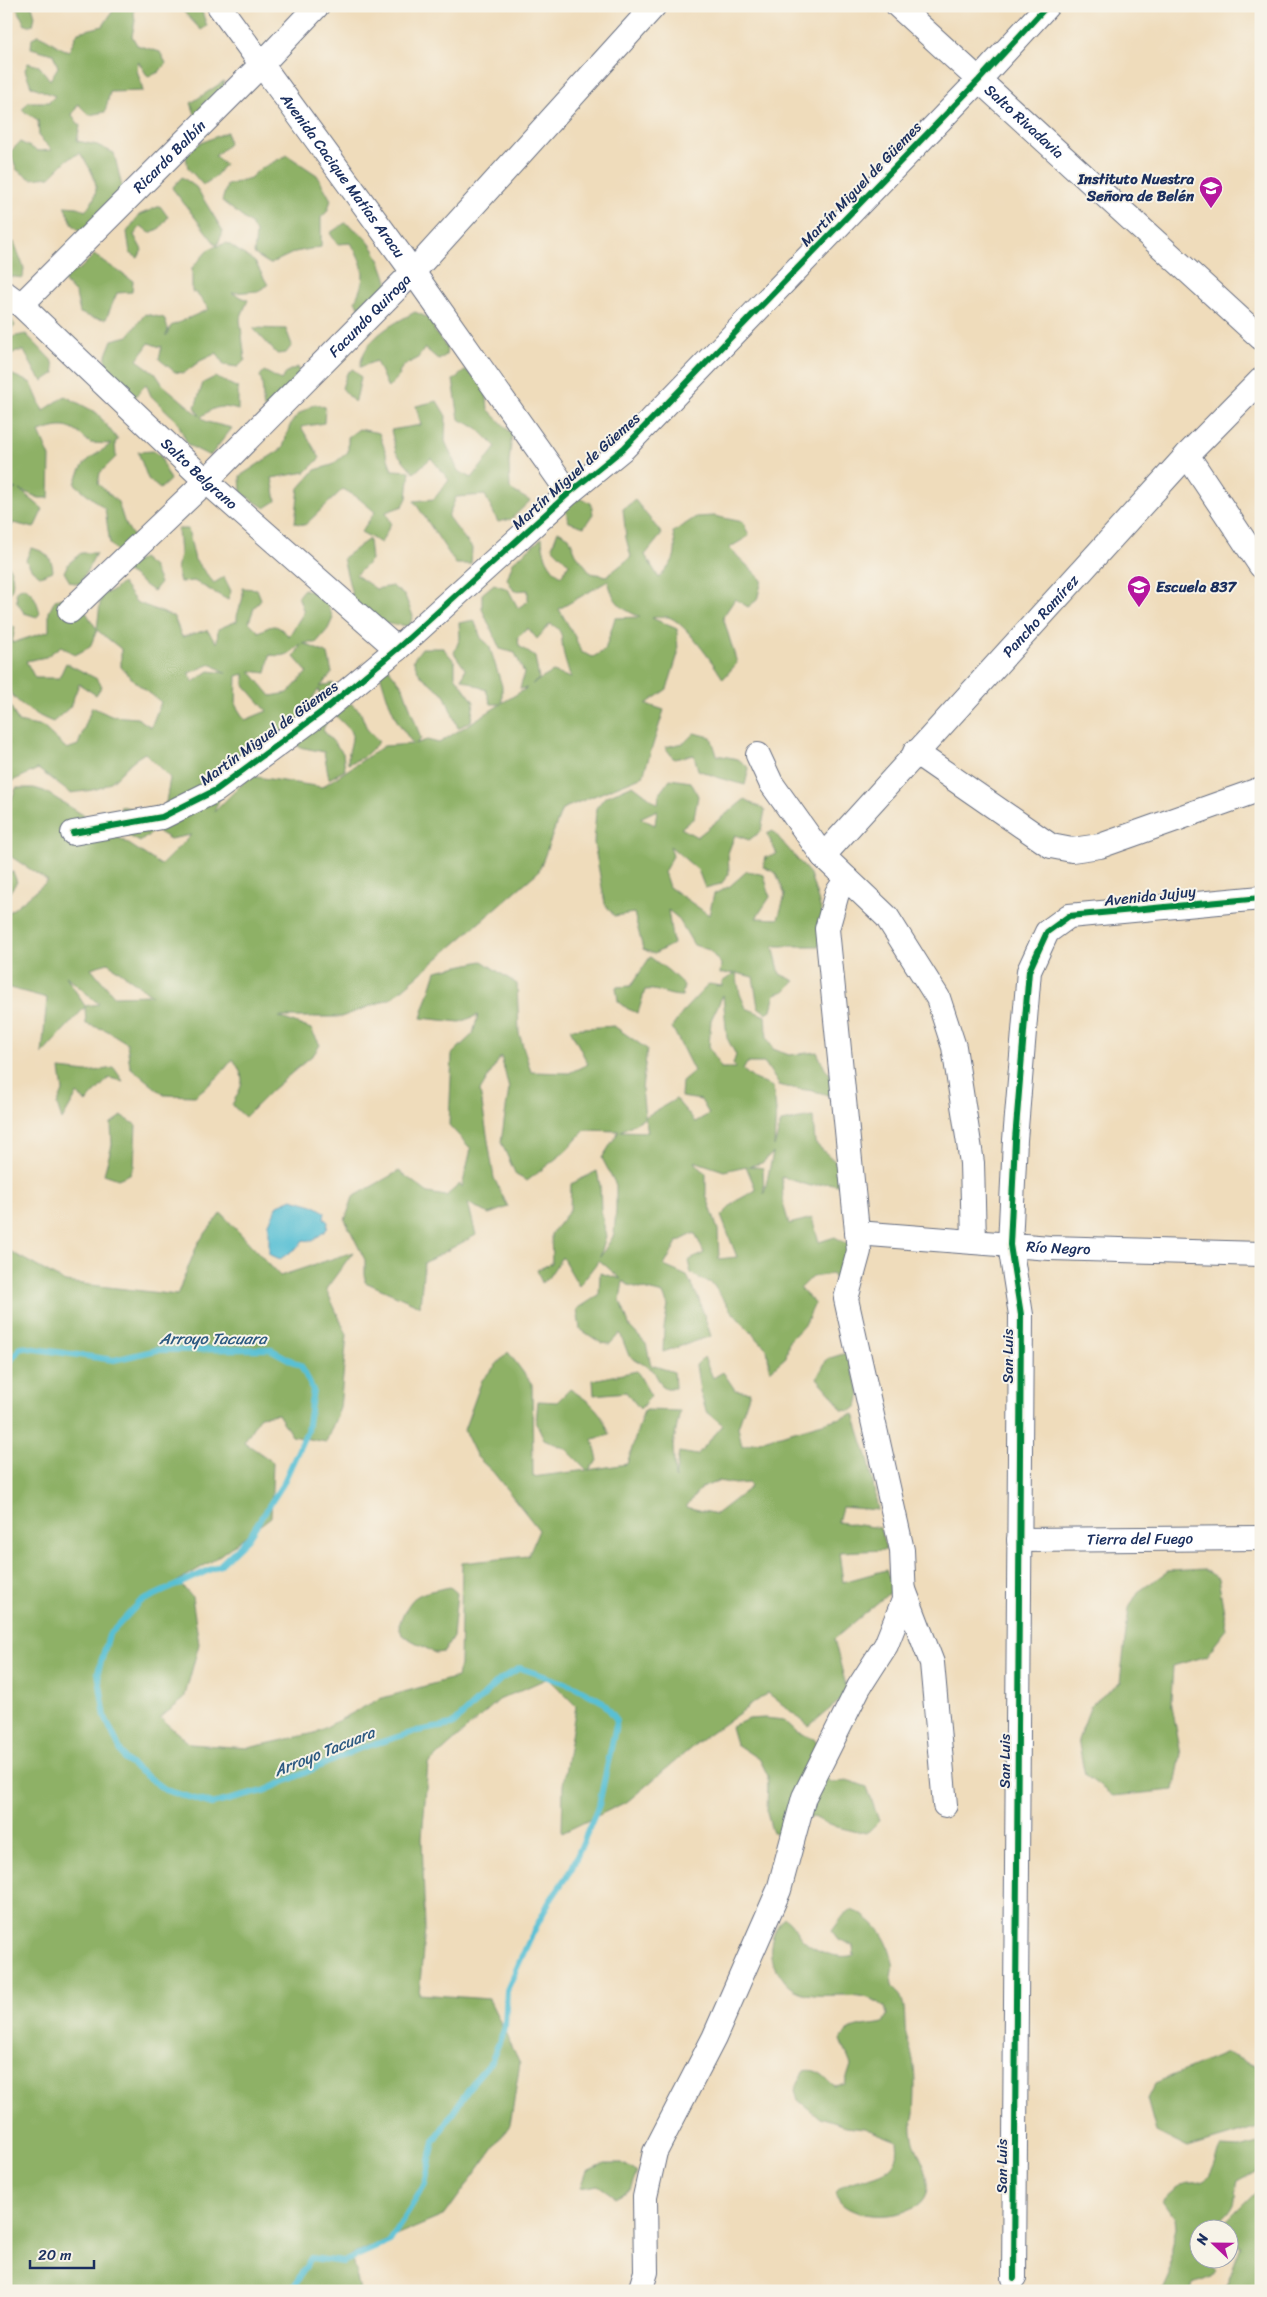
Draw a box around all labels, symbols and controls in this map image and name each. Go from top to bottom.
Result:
street label: Salto Rivadavia [978,78,1071,165]
street label: Avenida Cacique Matías Aracu [273,87,412,264]
street label: Ricardo Balbín [127,114,212,199]
street label: Martín Miguel de Güemes [794,115,928,253]
place label: Instituto Nuestra Señora de Belén [1077,166,1195,209]
school or university icon: Instituto Nuestra Señora de Belén [1198,175,1224,209]
street label: Facundo Quiroga [322,267,418,364]
street label: Martín Miguel de Güemes [505,406,647,536]
street label: Salto Belgrano [155,431,244,517]
street label: Pancho Ramírez [996,568,1086,664]
school or university icon: Escuela 837 [1126,574,1152,608]
place label: Escuela 837 [1156,574,1237,600]
street label: Martín Miguel de Güemes [194,674,344,792]
street label: Avenida Jujuy [1102,878,1197,914]
street label: Río Negro [1025,1233,1091,1262]
water label: Arroyo Tacuara [159,1324,268,1353]
street label: San Luis [995,1328,1021,1383]
street label: Tierra del Fuego [1087,1526,1194,1552]
water label: Arroyo Tacuara [268,1717,381,1785]
street label: San Luis [992,1733,1018,1788]
street label: San Luis [989,2138,1015,2193]
north arrow [1190,2220,1240,2270]
text: N [1189,2230,1216,2249]
scale bar [30,2237,94,2269]
text: 20 m [38,2242,72,2268]

